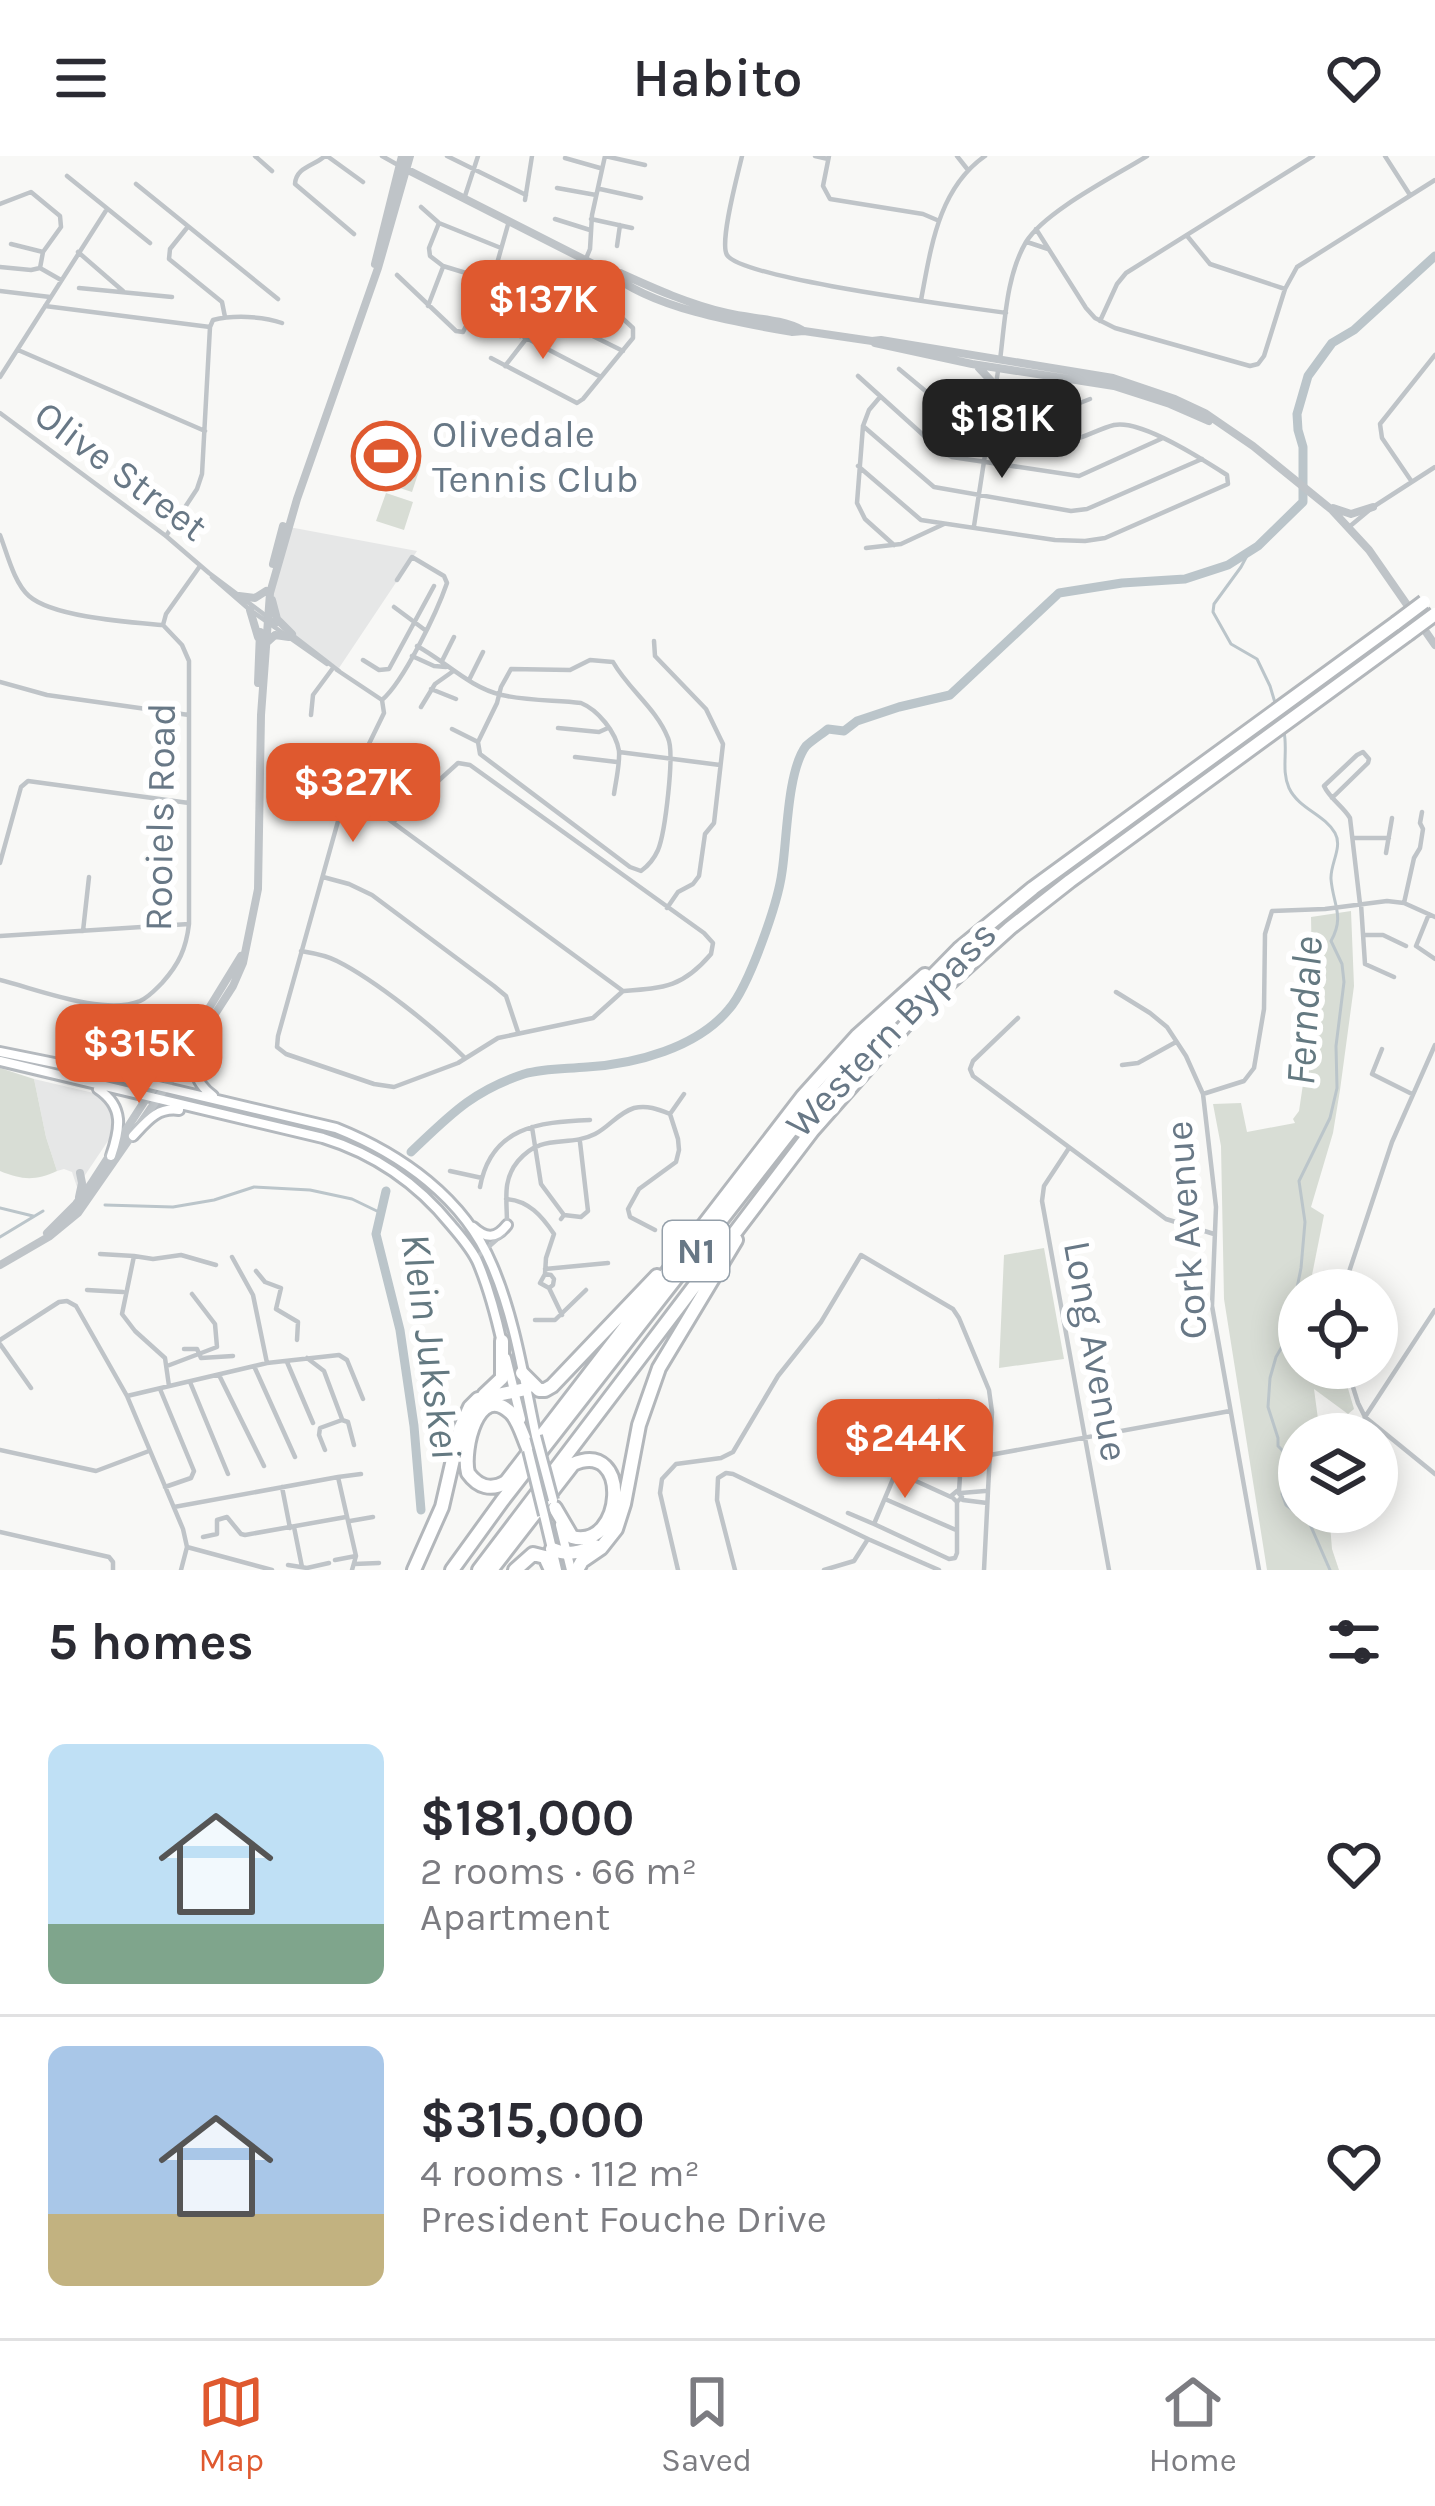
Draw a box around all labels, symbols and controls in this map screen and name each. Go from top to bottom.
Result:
icon: menu [48,45,114,111]
icon: heart [1321,45,1387,111]
text: Habito [632,46,803,110]
pin: $137K [459,260,627,362]
text: $137K [488,276,598,322]
pin: $181K [918,379,1086,481]
street label: Olive Street [26,391,216,551]
text: $181K [949,395,1055,441]
place label: Olivedale Tennis Club [432,411,639,502]
sports icon: Olivedale Tennis Club [351,421,421,491]
street label: Rooiels Road [135,702,185,932]
pin: $327K [269,743,437,845]
text: $327K [293,759,413,805]
street label: Western Bypass [776,911,1006,1147]
water label: Ferndale [1275,935,1333,1087]
pin: $315K [55,1004,223,1106]
text: $315K [82,1020,196,1066]
street label: Cork Avenue [1155,1119,1217,1341]
road number: N1 [663,1221,729,1281]
water label: Klein Jukskei [390,1230,472,1462]
street label: Long Avenue [1054,1237,1138,1465]
map controls [1278,1269,1398,1533]
button: locate [1278,1269,1398,1389]
pin: $244K [821,1399,989,1501]
button: layers [1278,1413,1398,1533]
text: $244K [844,1415,966,1461]
icon: filters [1321,1609,1387,1675]
text: 5 homes [48,1612,254,1672]
text: $181,000 [420,1788,634,1848]
icon: home [144,1792,288,1936]
icon: heart [1321,1831,1387,1897]
text: 2 rooms · 66 m² [420,1848,697,1894]
text: Apartment [420,1894,610,1940]
text: $315,000 [420,2090,644,2150]
icon: home [144,2094,288,2238]
icon: heart [1321,2133,1387,2199]
text: 4 rooms · 112 m² [420,2150,700,2196]
text: President Fouche Drive [420,2196,827,2242]
tab: Map [198,2369,264,2479]
tab: Saved [661,2369,752,2479]
tab: Home [1149,2369,1237,2479]

